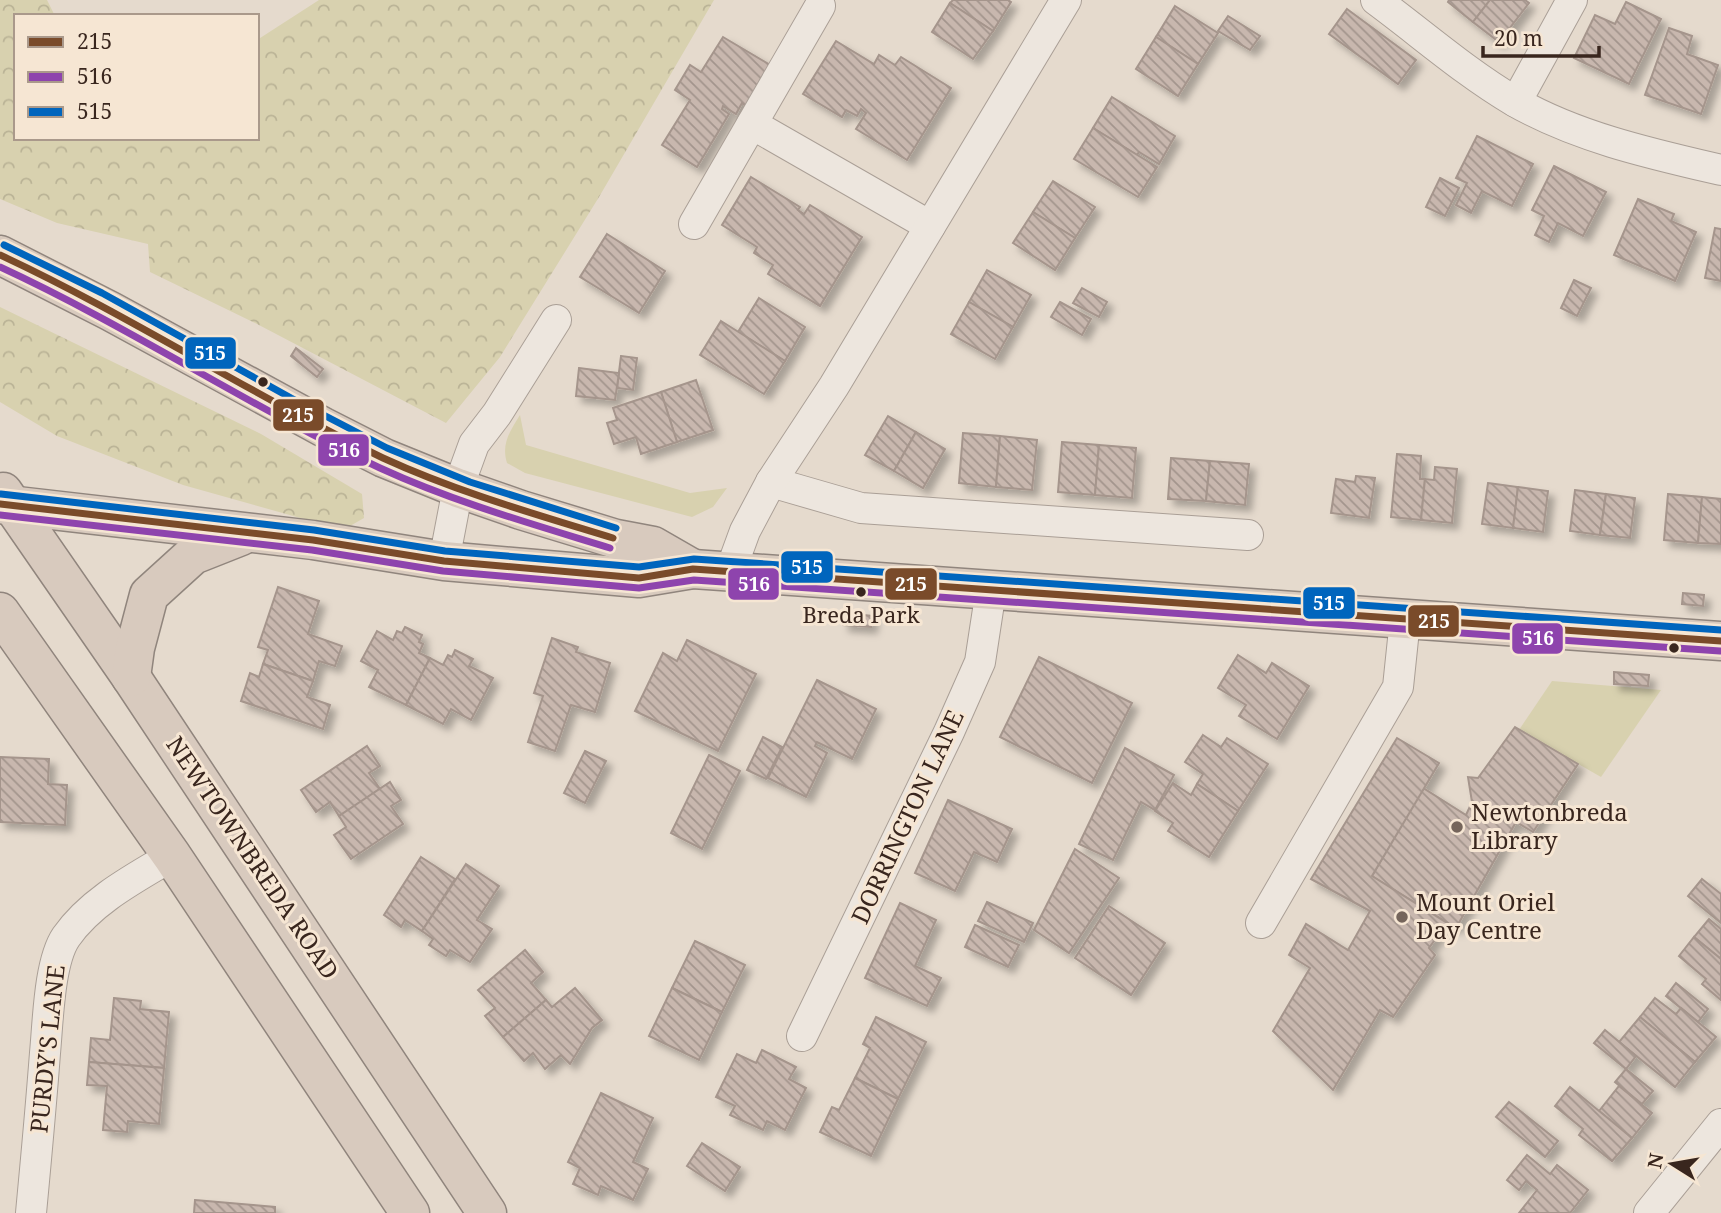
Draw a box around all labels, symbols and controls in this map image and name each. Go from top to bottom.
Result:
legend [14,14,259,140]
scale bar [1483,14,1598,58]
text: 20 m [1494,24,1543,52]
text: 215 [77,27,112,55]
text: 516 [77,62,112,90]
text: 515 [77,97,112,125]
line badge: 515 [184,336,237,370]
text: 515 [194,340,226,366]
unlabelled marker [256,375,270,389]
line badge: 215 [272,398,325,432]
text: 215 [282,402,314,428]
line badge: 516 [317,433,370,467]
text: 516 [328,437,360,463]
line badge: 515 [780,550,834,584]
text: 515 [791,554,823,580]
line badge: 516 [727,567,780,601]
line badge: 215 [884,567,938,601]
text: 516 [738,571,770,597]
text: 215 [895,571,927,597]
marker: Breda Park [854,585,868,599]
line badge: 515 [1302,586,1356,620]
text: 515 [1313,590,1345,616]
place label: Breda Park [802,599,920,629]
line badge: 215 [1407,604,1460,638]
text: 215 [1418,608,1450,634]
line badge: 516 [1511,622,1564,655]
text: 516 [1522,625,1554,651]
unlabelled marker [1667,641,1681,655]
street label: DORRINGTON LANE [843,704,971,929]
street label: NEWTOWNBREDA ROAD [159,729,347,985]
place label: Newtonbreda Library [1471,795,1628,856]
marker: Newtonbreda Library [1449,819,1465,835]
place label: Mount Oriel Day Centre [1416,885,1555,946]
marker: Mount Oriel Day Centre [1394,909,1410,925]
street label: PURDY'S LANE [21,963,72,1135]
north arrow [1637,1129,1707,1199]
text: N [1641,1151,1670,1171]

